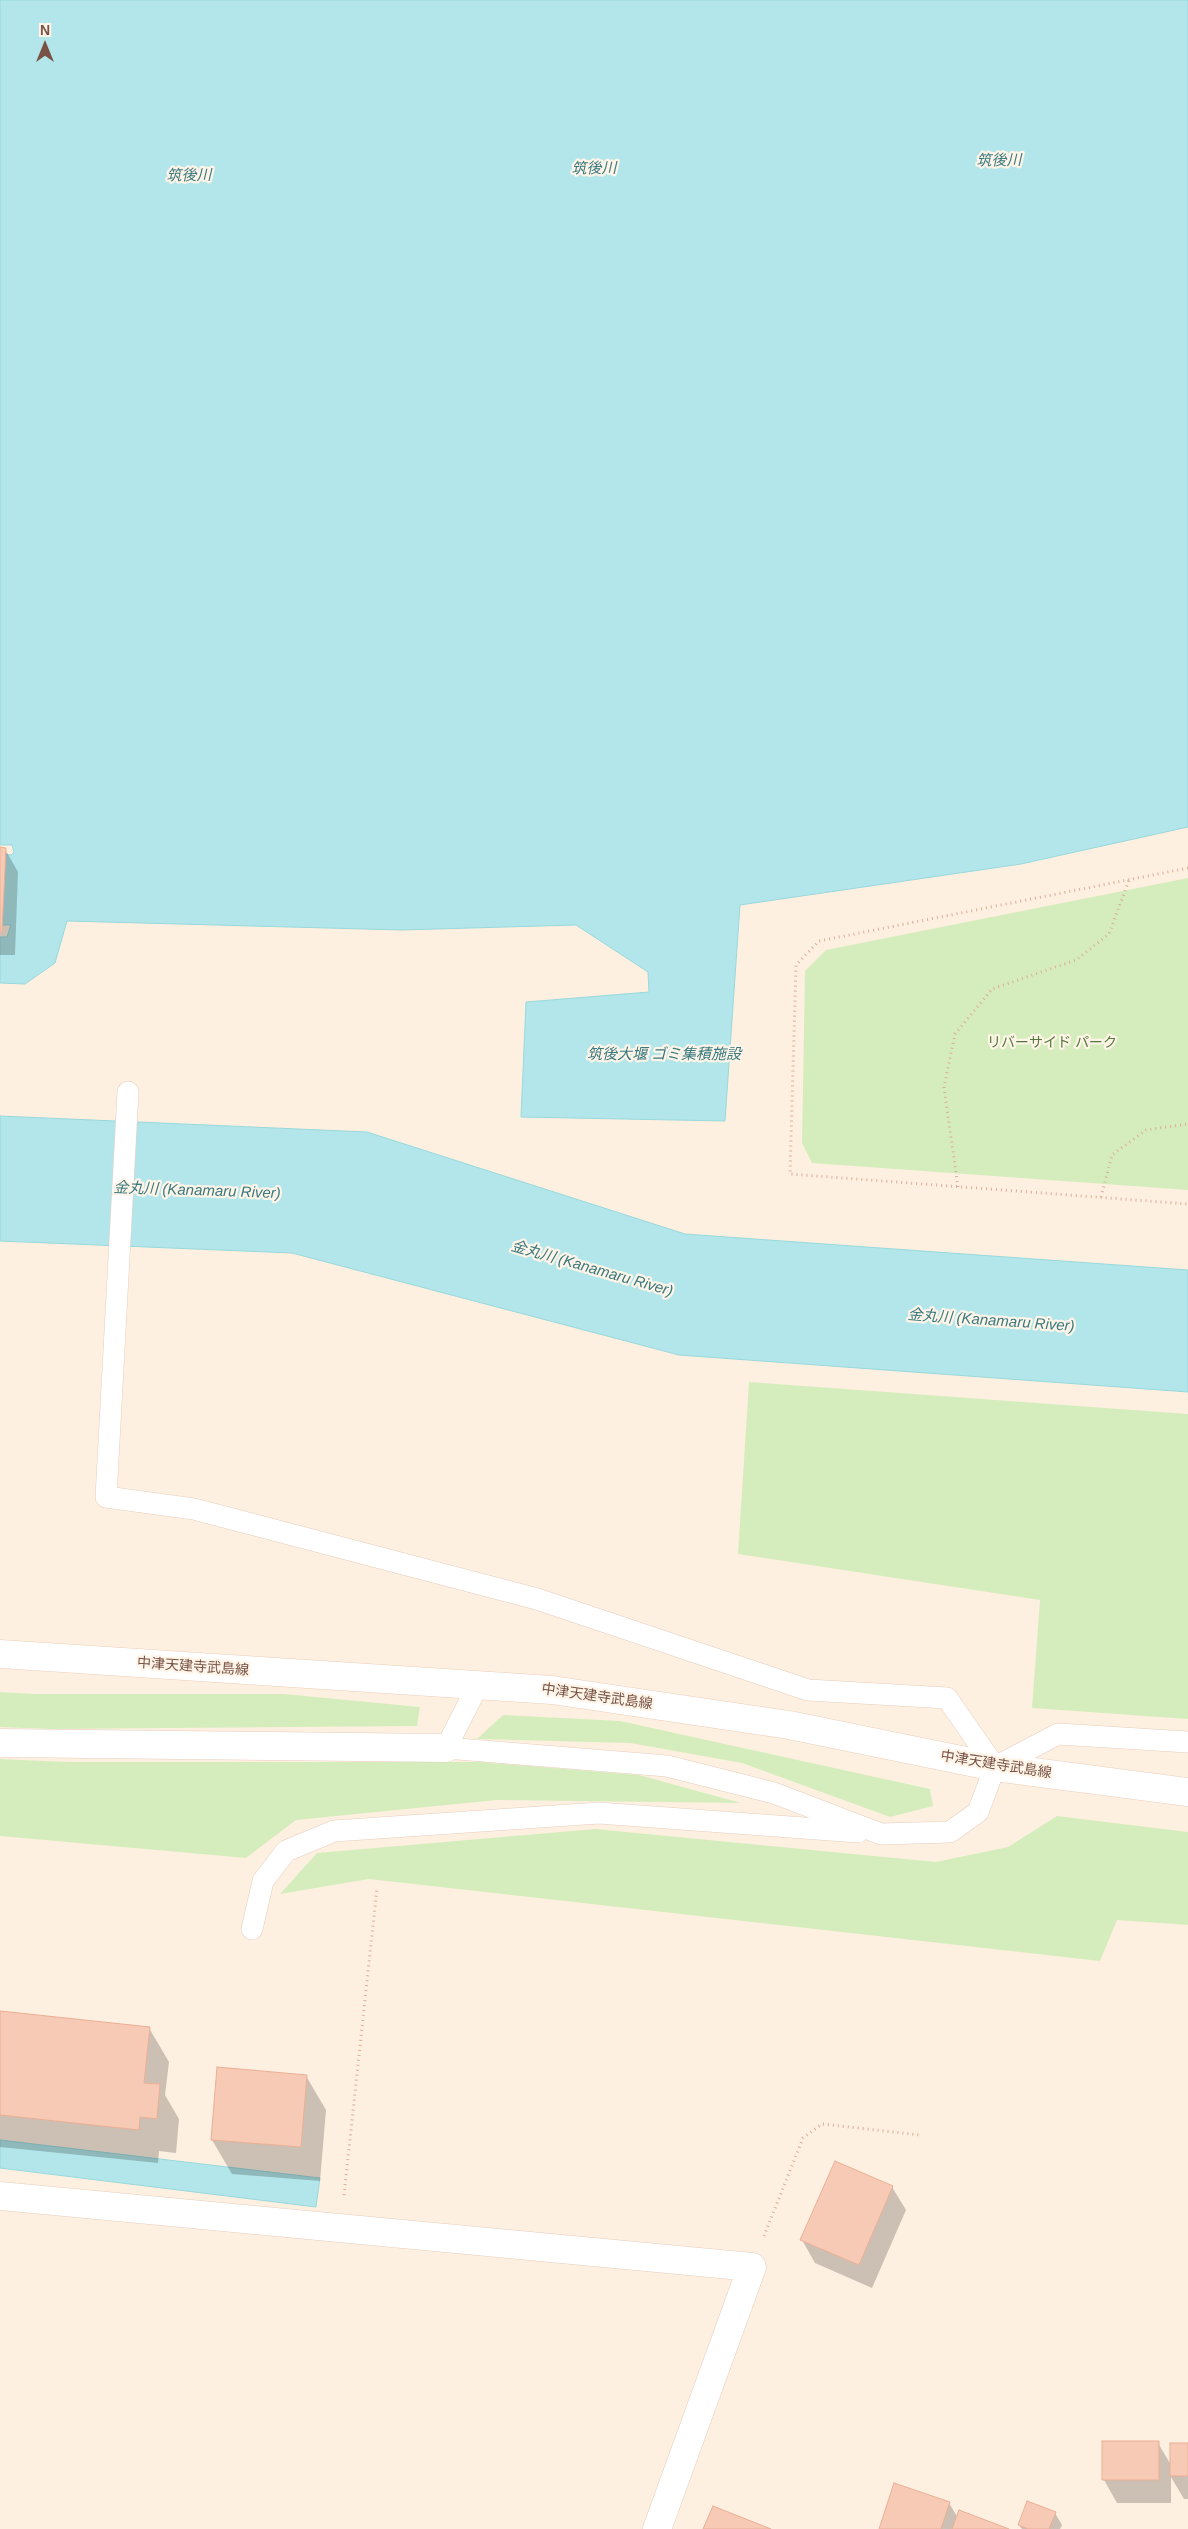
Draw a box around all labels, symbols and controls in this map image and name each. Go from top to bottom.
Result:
north arrow [20,20,70,70]
text: N [40,22,50,38]
water label: 筑後川 [976,152,1022,170]
water label: 筑後川 [571,160,617,178]
water label: 筑後川 [166,167,212,185]
park label: リバーサイド パーク [987,1035,1117,1051]
water label: 筑後大堰 ゴミ集積施設 [587,1046,741,1064]
water label: 金丸川 (Kanamaru River) [113,1179,281,1203]
water label: 金丸川 (Kanamaru River) [509,1237,675,1301]
water label: 金丸川 (Kanamaru River) [907,1306,1075,1336]
street label: 中津天建寺武島線 [137,1655,249,1679]
street label: 中津天建寺武島線 [540,1681,654,1713]
street label: 中津天建寺武島線 [939,1748,1053,1782]

